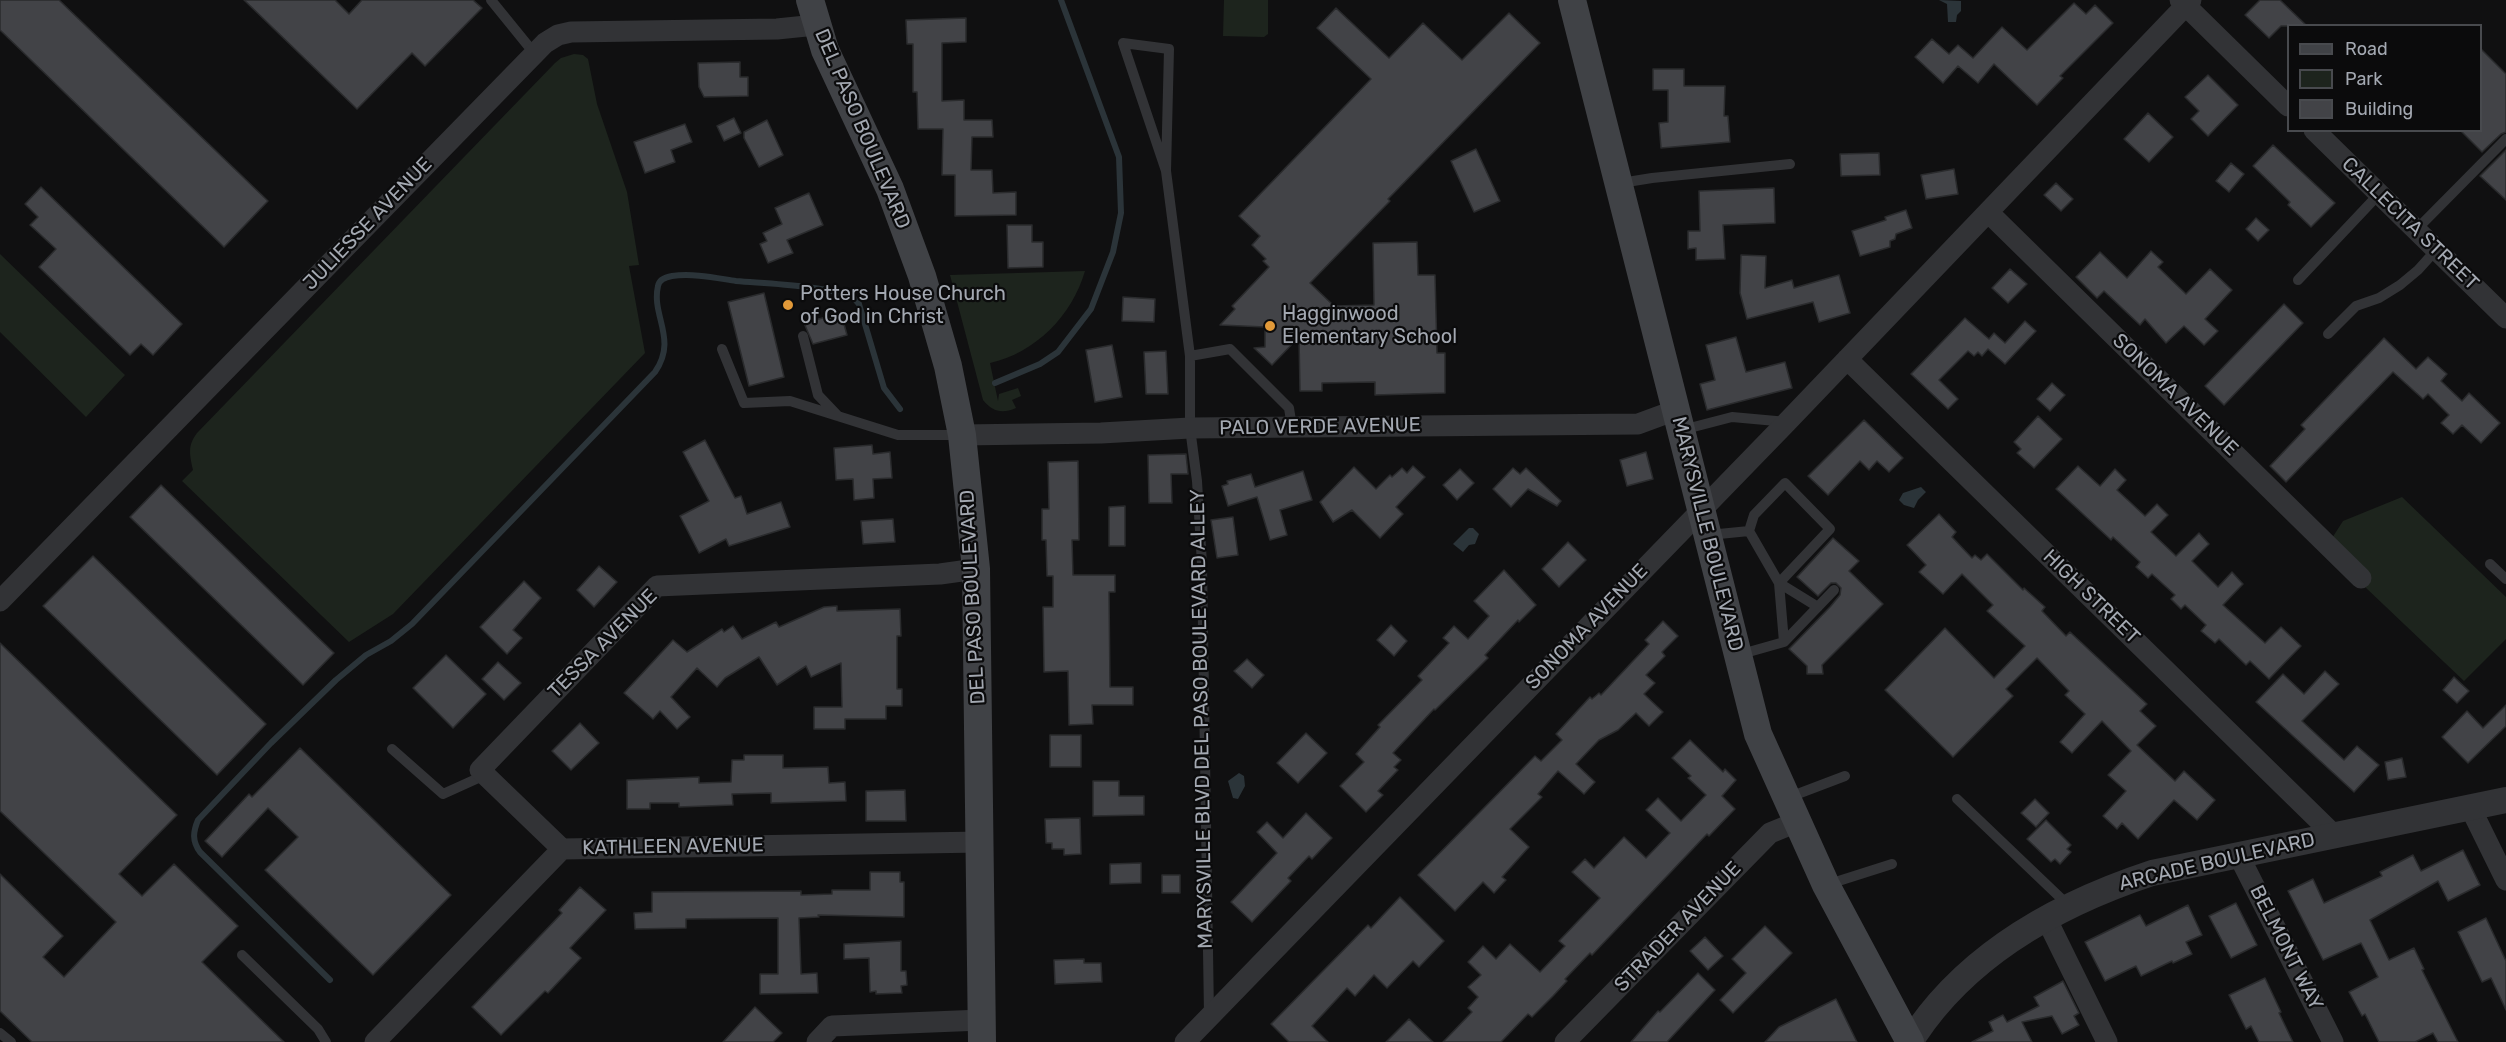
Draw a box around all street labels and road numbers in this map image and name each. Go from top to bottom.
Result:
street label: DEL PASO BOULEVARD [809,25,915,233]
street label: CALLECITA STREET [2337,152,2483,296]
street label: JULIESSE AVENUE [299,153,437,295]
street label: SONOMA AVENUE [2107,329,2243,461]
street label: PALO VERDE AVENUE [1219,413,1421,441]
street label: MARYSVILLE BOULEVARD [1666,414,1748,654]
street label: DEL PASO BOULEVARD [955,489,991,705]
street label: MARYSVILLE BLVD DEL PASO BOULEVARD ALLEY [1186,489,1218,949]
street label: HIGH STREET [2038,545,2144,649]
street label: SONOMA AVENUE [1521,559,1653,695]
street label: TESSA AVENUE [543,584,663,704]
street label: ARCADE BOULEVARD [2117,828,2317,896]
street label: KATHLEEN AVENUE [582,833,764,861]
street label: STRADER AVENUE [1610,857,1746,997]
street label: BELMONT WAY [2244,882,2328,1014]

